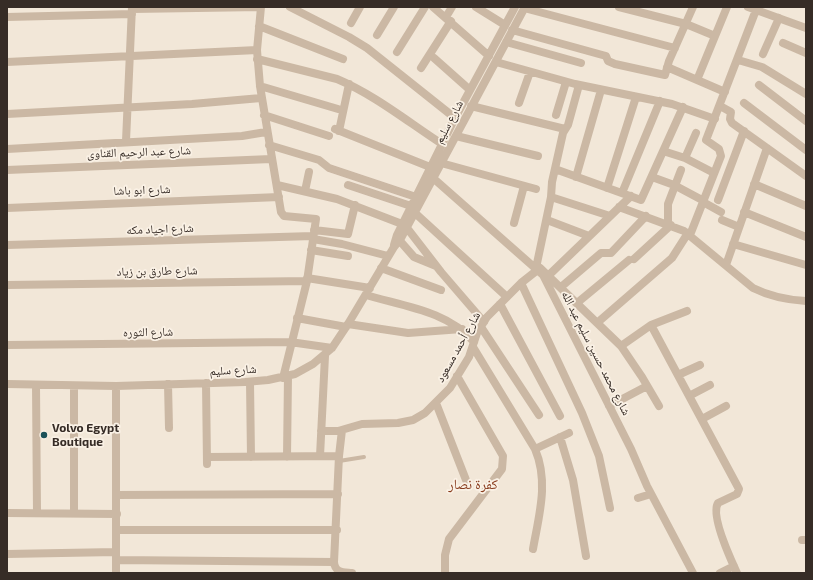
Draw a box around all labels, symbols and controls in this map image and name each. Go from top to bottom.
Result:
street label: شارع سليم [432,98,466,146]
street label: شارع عبد الرحيم القناوى [87,143,191,161]
street label: شارع ابو باشا [113,182,171,198]
street label: شارع اجياد مكه [126,221,194,237]
street label: شارع طارق بن زياد [116,263,198,279]
street label: شارع محمد حسين سليم عبد الله [558,288,634,418]
street label: شارع أحمد مسعود [433,309,483,385]
street label: شارع الثوره [123,324,173,340]
street label: شارع سليم [209,362,257,378]
place label: Volvo Egypt Boutique [52,421,119,449]
marker: Volvo Egypt Boutique [39,430,49,440]
district label: كفرة نصار [448,476,498,492]

